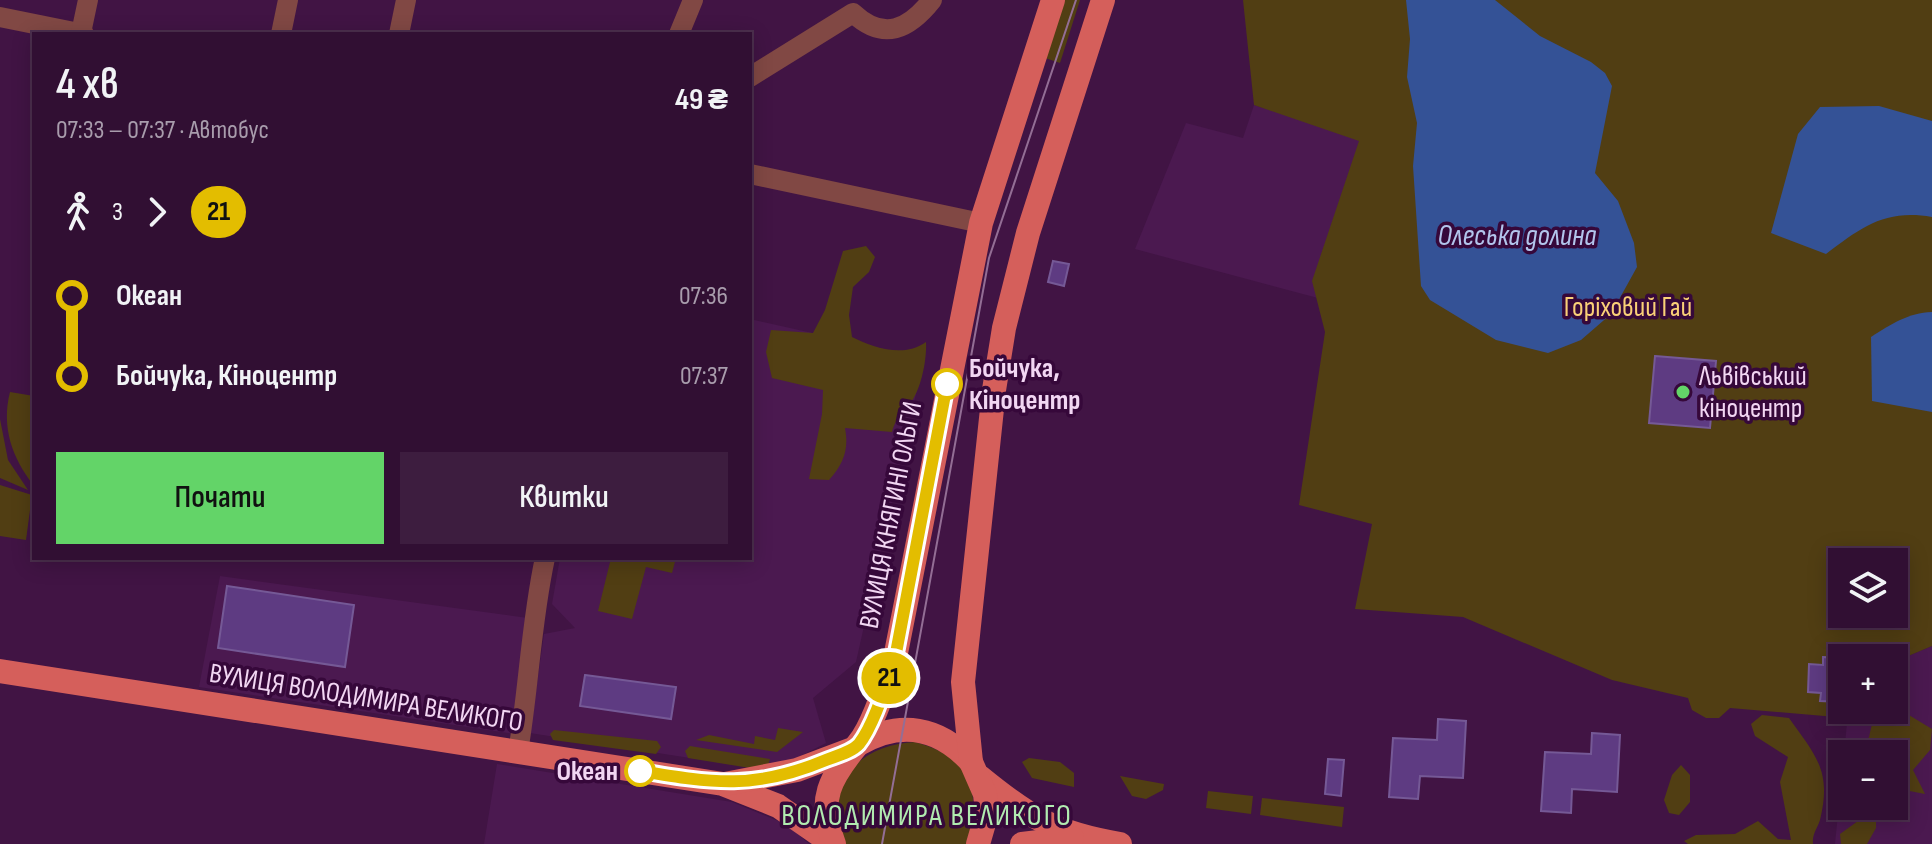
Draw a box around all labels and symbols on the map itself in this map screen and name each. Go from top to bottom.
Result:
water label: Олеська долина [1438,218,1596,254]
park label: Горіховий Гай [1564,291,1692,324]
place label: Бойчука, Кіноцентр [969,352,1080,417]
place label: Львівський кіноцентр [1698,360,1807,425]
marker: Бойчука, Кіноцентр [932,369,962,399]
marker: Львівський кіноцентр [1674,383,1692,401]
street label: ВУЛИЦЯ КНЯГИНІ ОЛЬГИ [853,399,929,631]
line badge: 21 [853,652,925,704]
street label: ВУЛИЦЯ ВОЛОДИМИРА ВЕЛИКОГО [207,657,525,739]
place label: Океан [556,755,618,788]
marker: Океан [625,756,655,786]
district label: ВОЛОДИМИРА ВЕЛИКОГО [781,798,1073,834]

